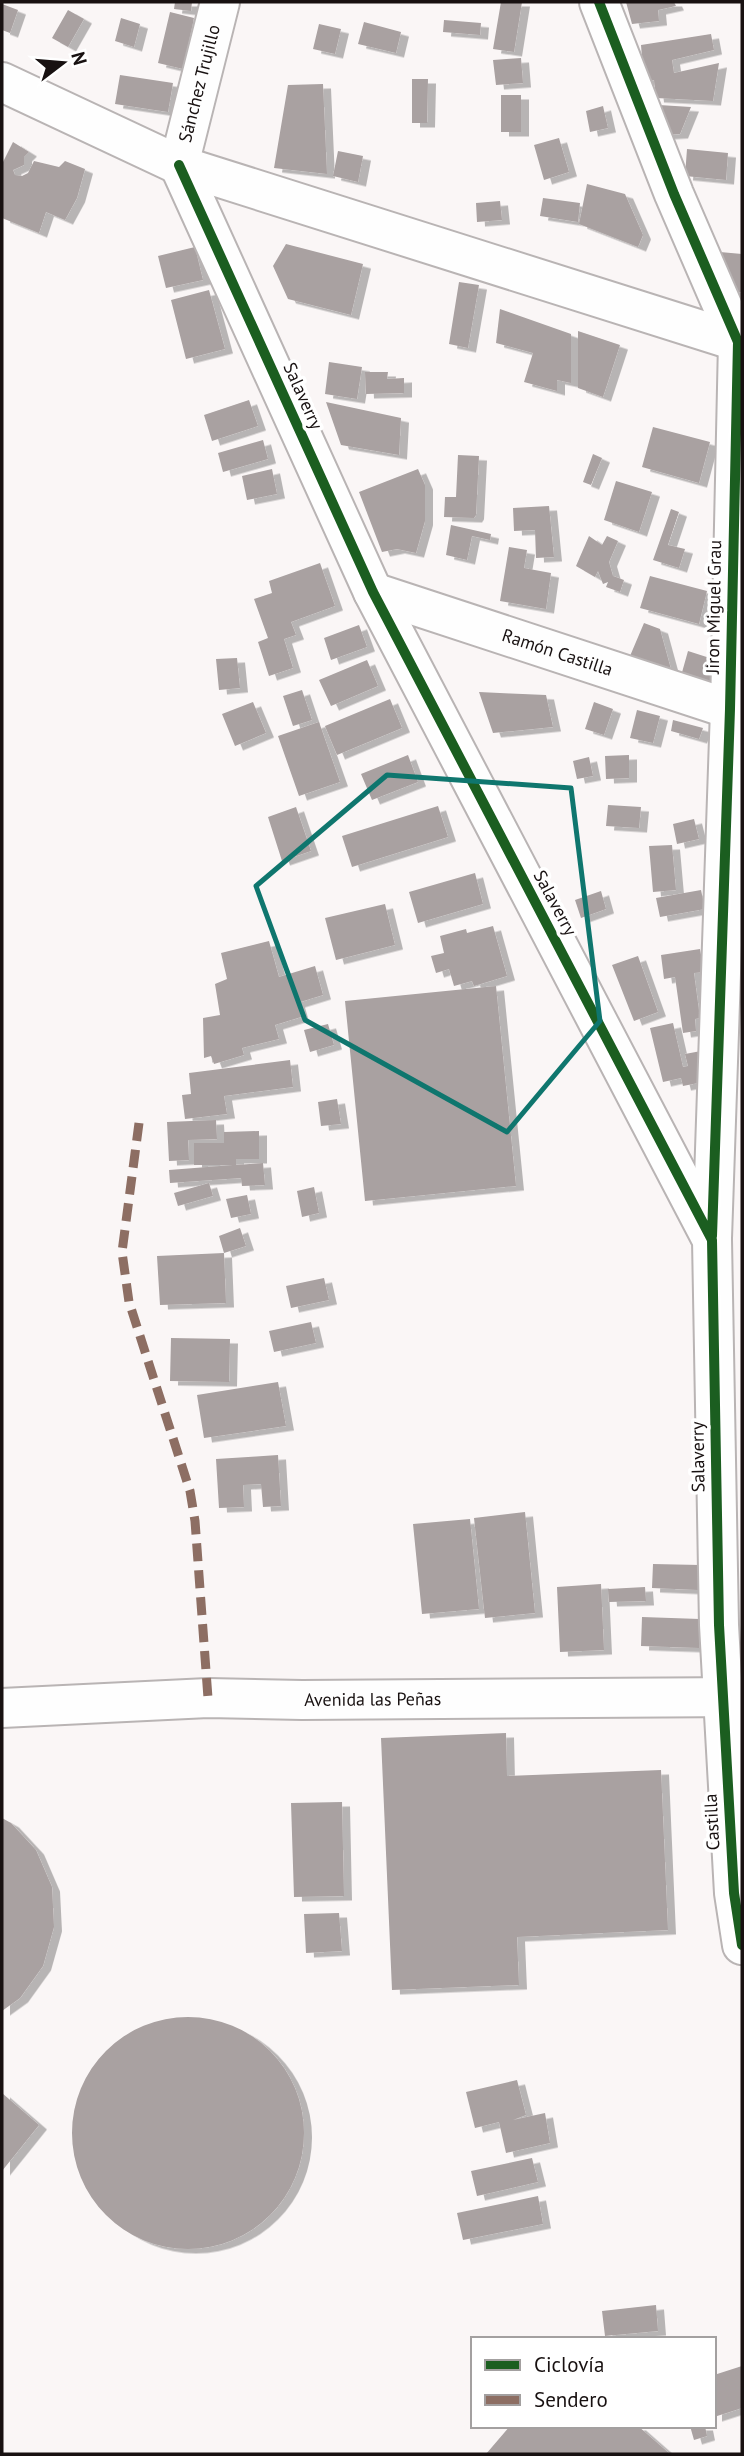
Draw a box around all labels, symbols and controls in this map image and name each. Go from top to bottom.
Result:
street label: Sánchez Trujillo [173,22,225,145]
north arrow [28,28,98,98]
text: N [66,49,93,68]
street label: Salaverry [279,359,329,433]
street label: Jiron Miguel Grau [701,540,726,675]
street label: Ramón Castilla [499,623,616,681]
street label: Salaverry [529,866,583,940]
street label: Salaverry [685,1421,710,1493]
street label: Avenida las Peñas [304,1687,441,1711]
street label: Castilla [699,1793,724,1851]
legend [471,2337,716,2428]
text: Ciclovía [534,2351,604,2378]
text: Sendero [534,2386,608,2413]

